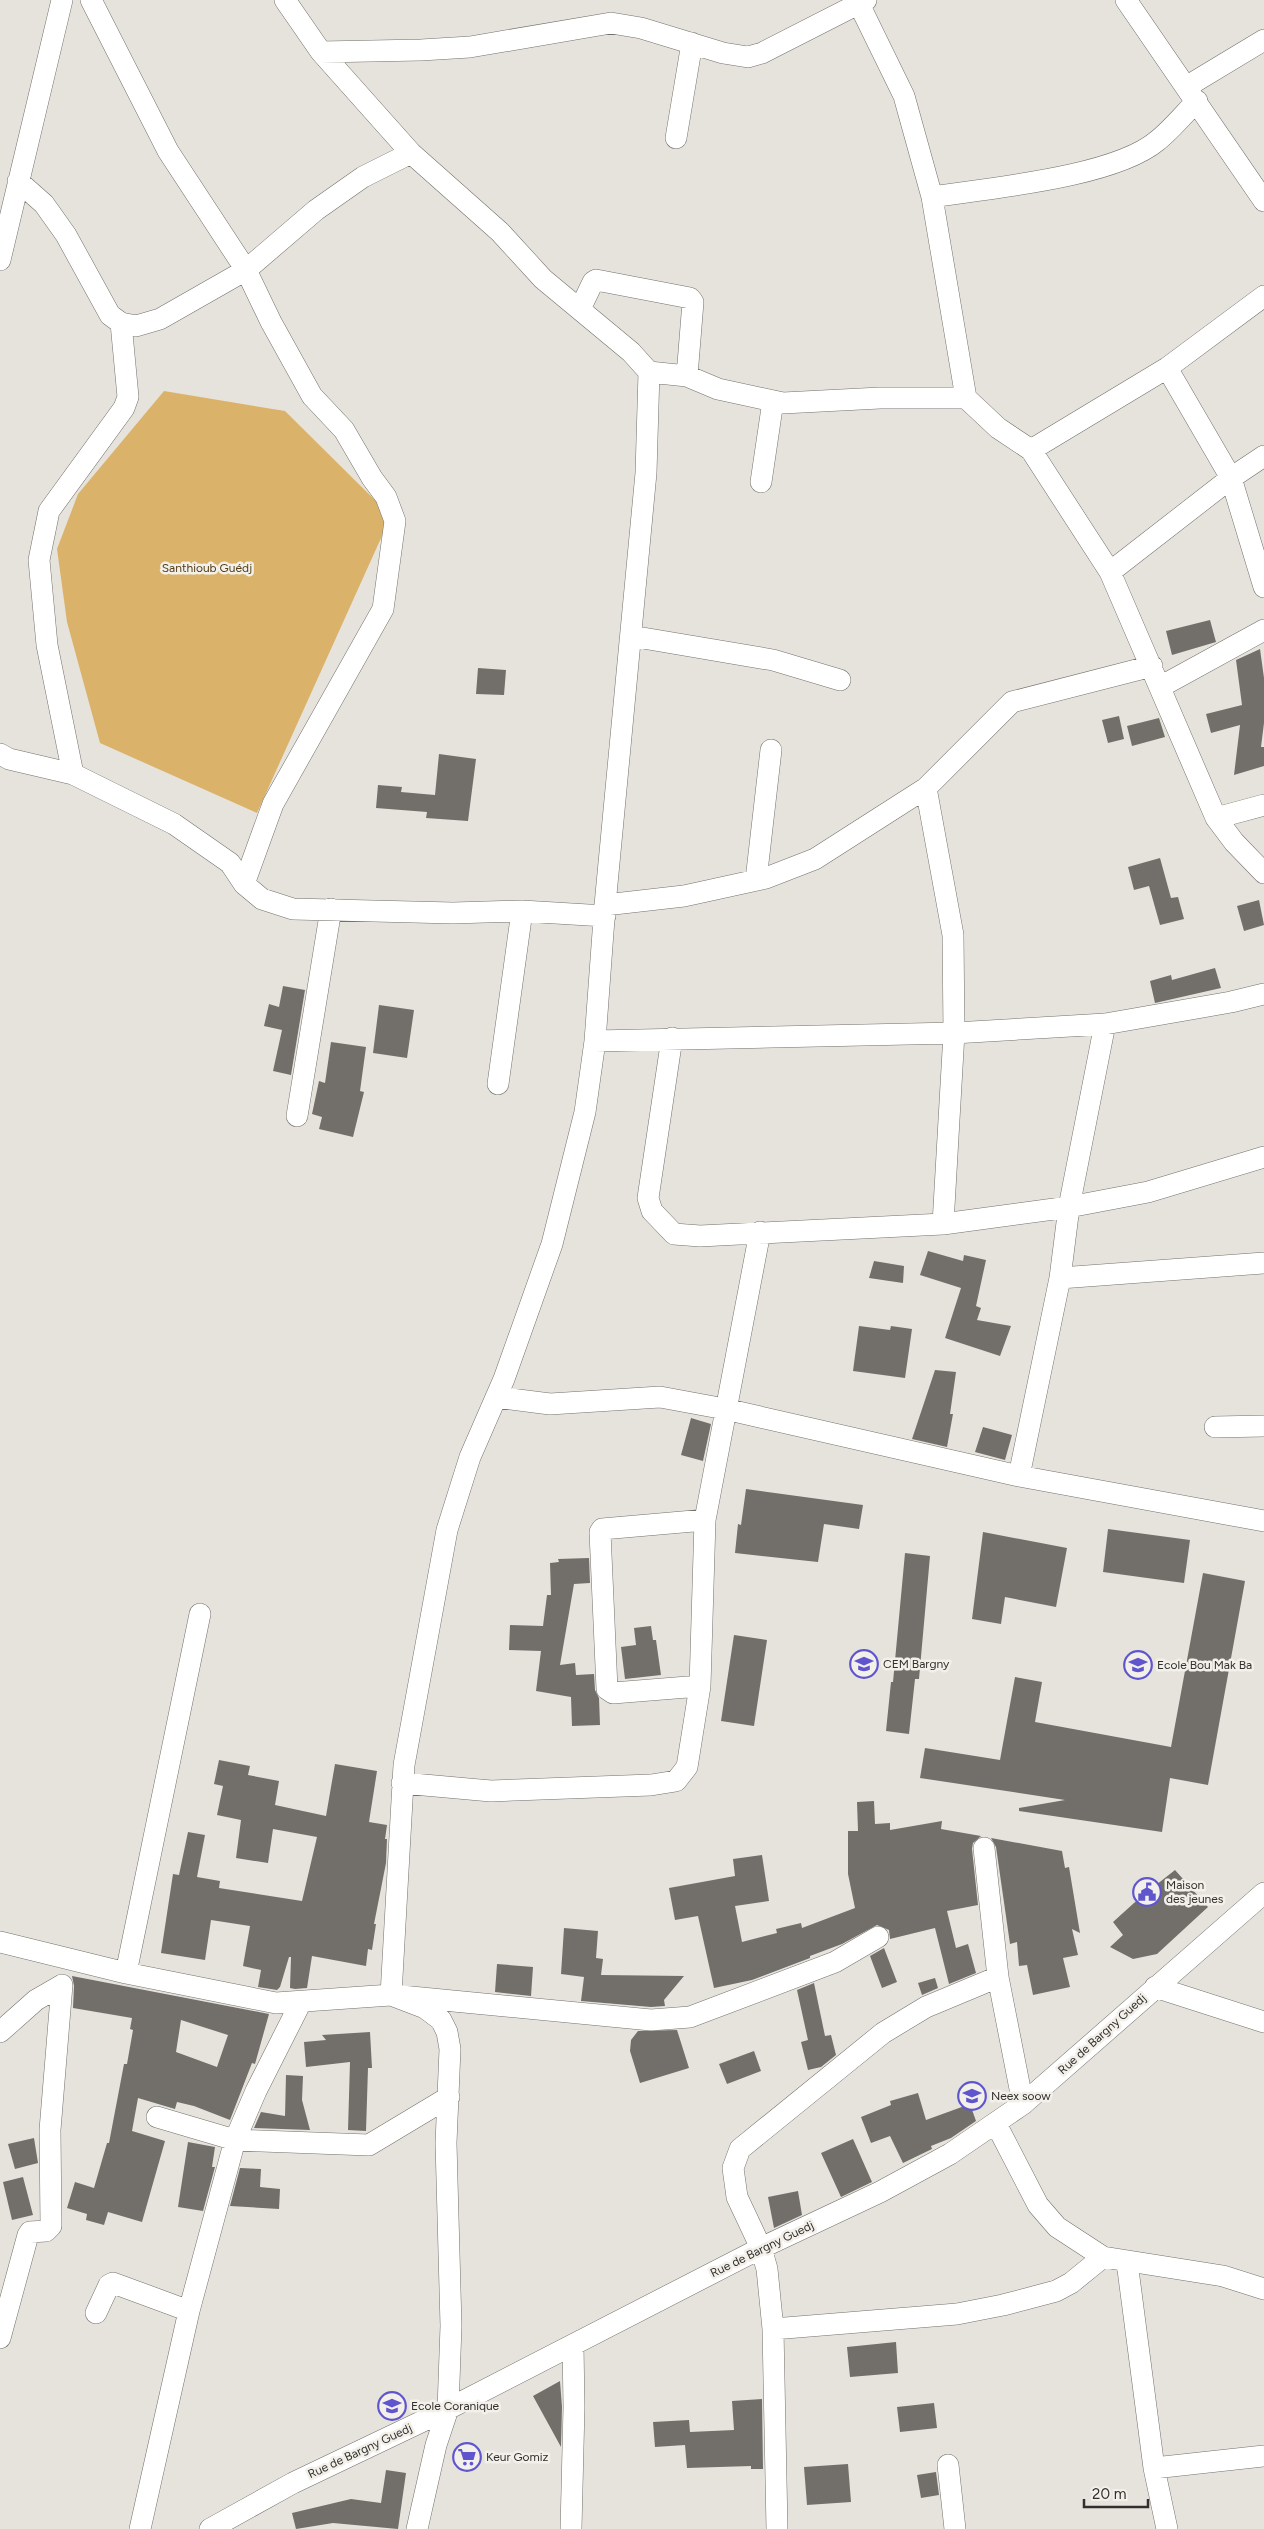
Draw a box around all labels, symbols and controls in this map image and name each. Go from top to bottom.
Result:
park label: Santhioub Guédj [162,561,252,575]
school or university icon: CEM Bargny [849,1649,879,1679]
school or university icon: Ecole Bou Mak Ba [1123,1650,1153,1680]
place label: CEM Bargny [883,1657,950,1671]
place label: Ecole Bou Mak Ba [1157,1658,1252,1672]
public building icon: Maison des jeunes [1132,1877,1162,1907]
place label: Maison des jeunes [1166,1878,1224,1906]
street label: Rue de Bargny Guedj [1055,1991,1149,2077]
school or university icon: Neex soow [957,2081,987,2111]
place label: Neex soow [991,2089,1051,2103]
street label: Rue de Bargny Guedj [708,2218,816,2280]
school or university icon: Ecole Coranique [377,2391,407,2421]
place label: Ecole Coranique [411,2399,500,2413]
street label: Rue de Bargny Guedj [306,2421,414,2481]
supermarket icon: Keur Gomiz [452,2442,482,2472]
place label: Keur Gomiz [486,2450,549,2464]
scale bar [1084,2476,1148,2508]
text: 20 m [1092,2485,1126,2503]

